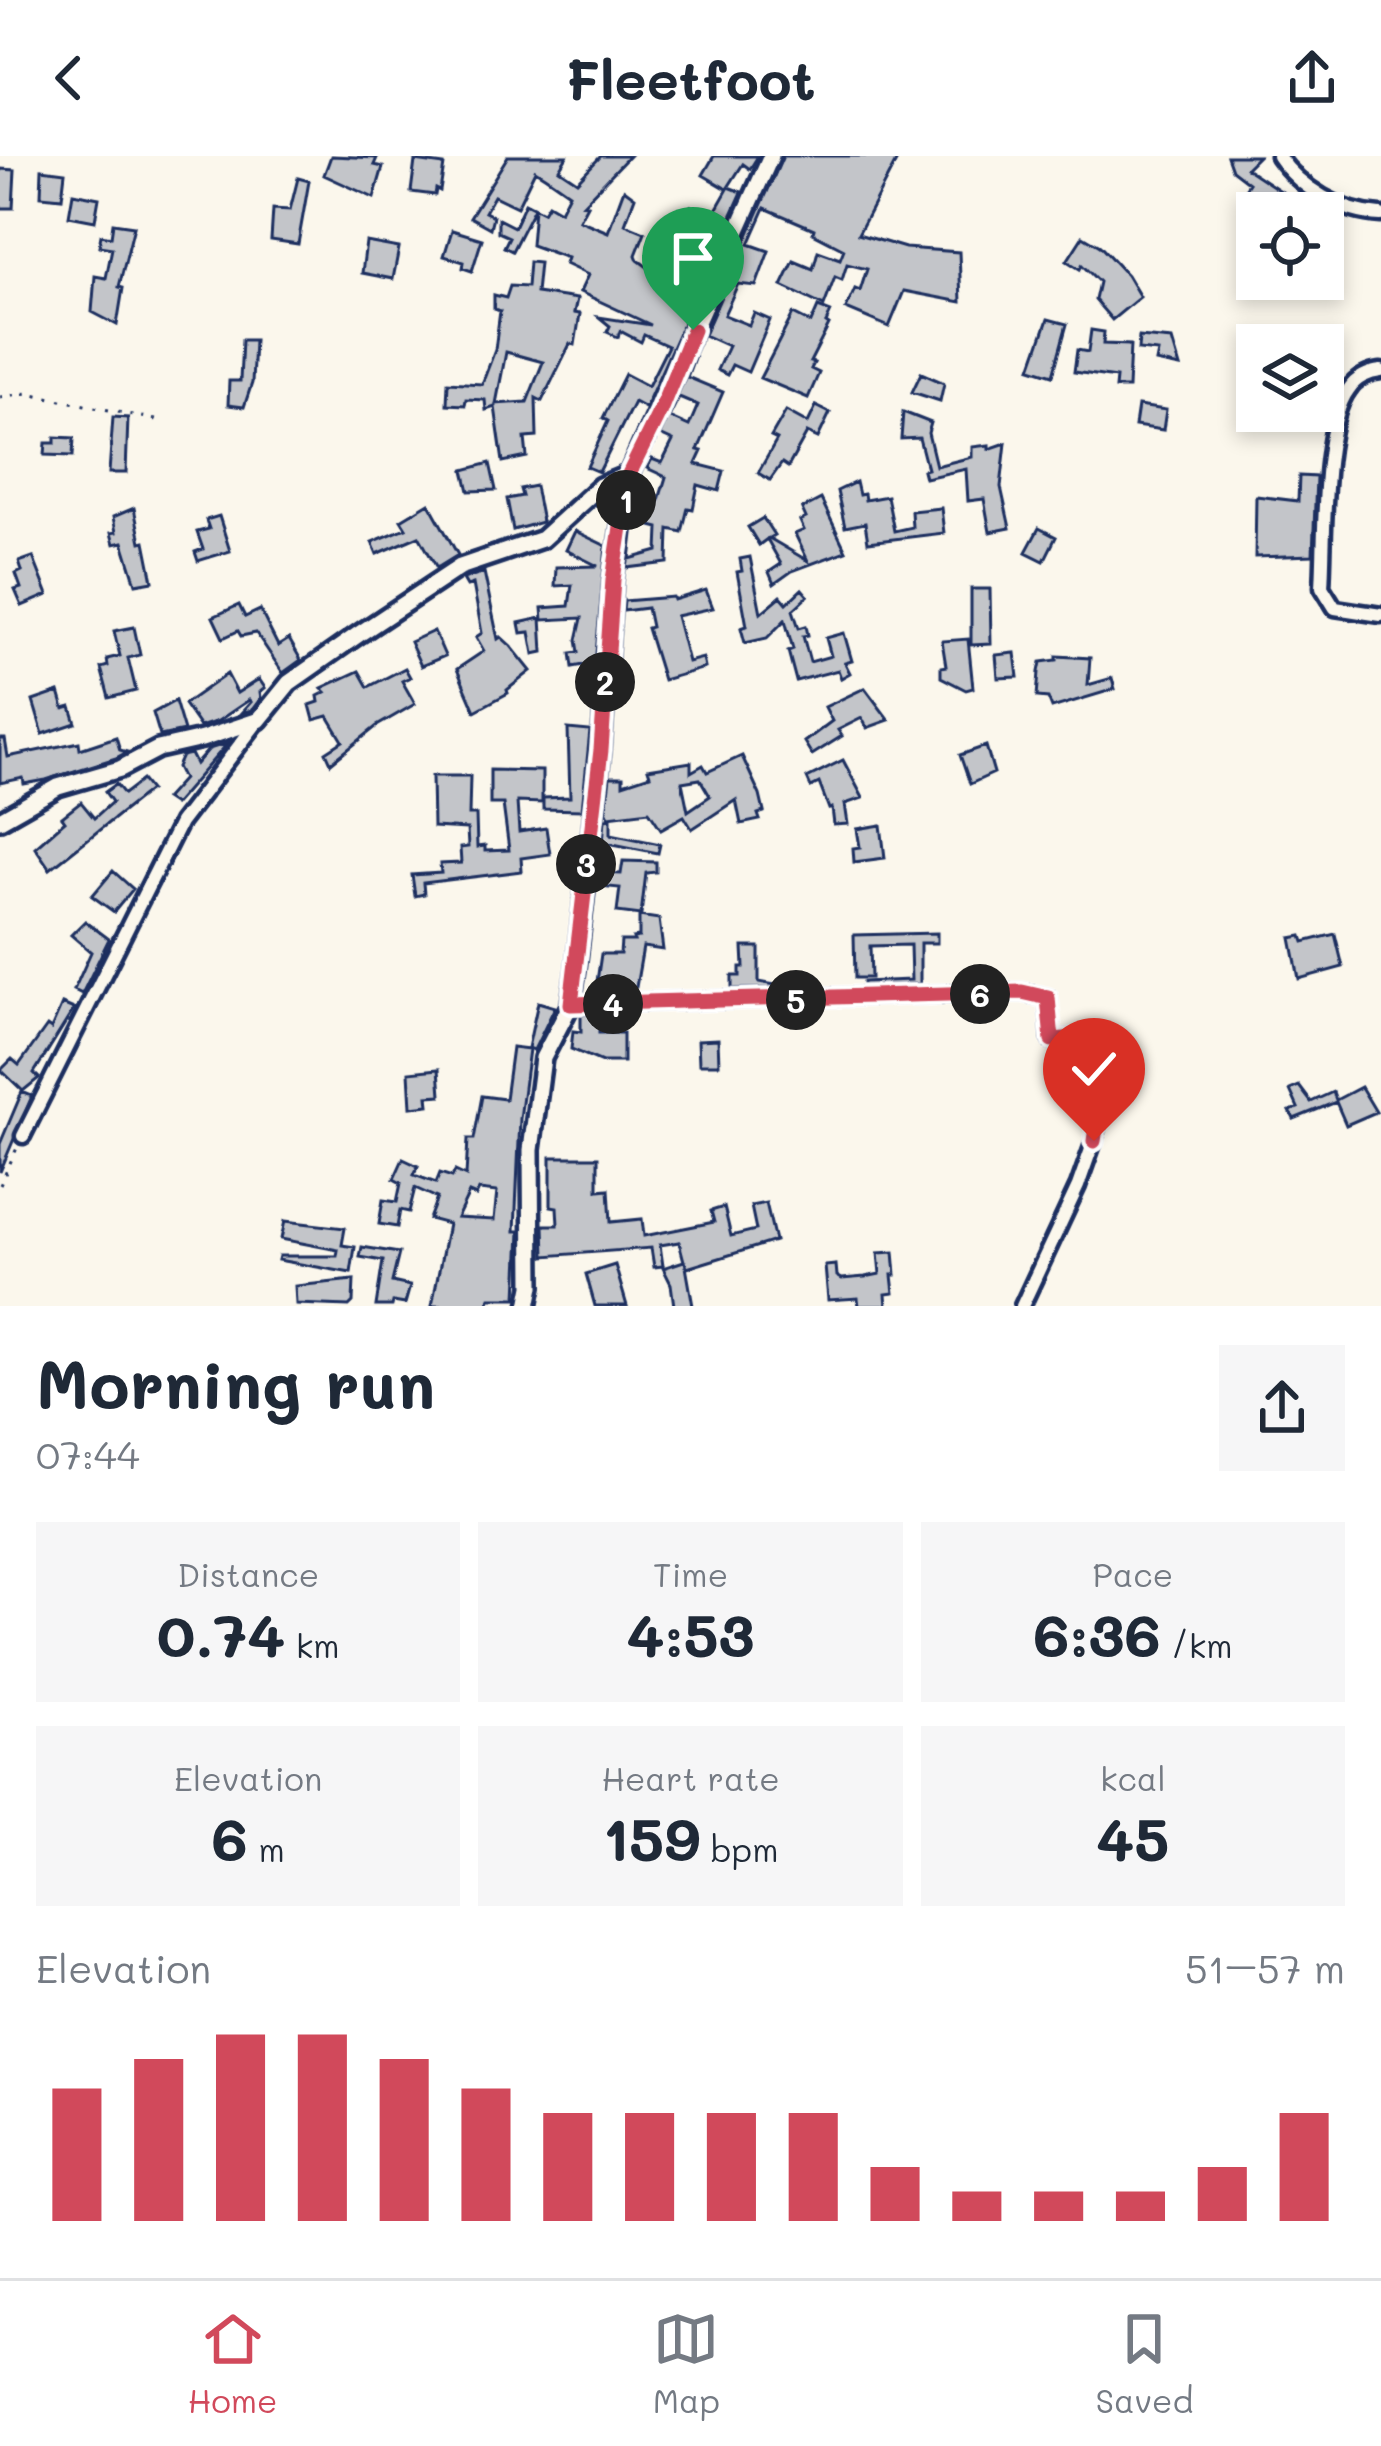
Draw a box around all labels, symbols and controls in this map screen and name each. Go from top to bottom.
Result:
text: Fleetfoot [565,43,816,114]
icon: back [36,45,102,111]
icon: share [1279,45,1345,111]
map controls [1236,192,1344,432]
button: locate [1236,192,1344,300]
pin [642,207,744,330]
icon: arrive [660,225,726,291]
button: layers [1236,324,1344,432]
pin: 1 [596,470,656,530]
text: 1 [619,478,633,521]
pin: 2 [575,652,635,712]
text: 2 [596,660,614,703]
pin: 3 [556,834,616,894]
text: 3 [576,842,596,885]
pin: 6 [950,964,1010,1024]
pin: 5 [766,970,826,1030]
text: 6 [970,972,990,1015]
pin: 4 [583,974,643,1034]
text: 5 [786,978,806,1021]
text: 4 [603,982,623,1025]
pin [1043,1018,1145,1141]
icon: check [1061,1036,1127,1102]
text: Morning run [36,1340,435,1426]
button: share [1219,1345,1345,1471]
text: 07:44 [36,1428,140,1479]
text: Distance [177,1552,319,1595]
text: Time [653,1552,728,1595]
text: Pace [1093,1552,1173,1595]
text: 0.74 [157,1595,285,1673]
text: 4:53 [626,1595,755,1673]
text: 6:36 [1033,1595,1161,1673]
text: km [285,1623,340,1666]
text: /km [1161,1623,1233,1666]
text: Elevation [174,1756,322,1799]
text: Heart rate [601,1756,780,1799]
text: kcal [1100,1756,1166,1799]
text: 6 [212,1799,248,1877]
text: 159 [603,1799,700,1877]
text: 45 [1096,1799,1169,1877]
text: m [248,1827,285,1870]
text: bpm [700,1827,778,1870]
text: Elevation [36,1942,211,1993]
text: 51–57 m [1185,1942,1345,1993]
tab: Home [188,2306,277,2421]
tab: Map [653,2306,720,2421]
tab: Saved [1095,2306,1193,2421]

